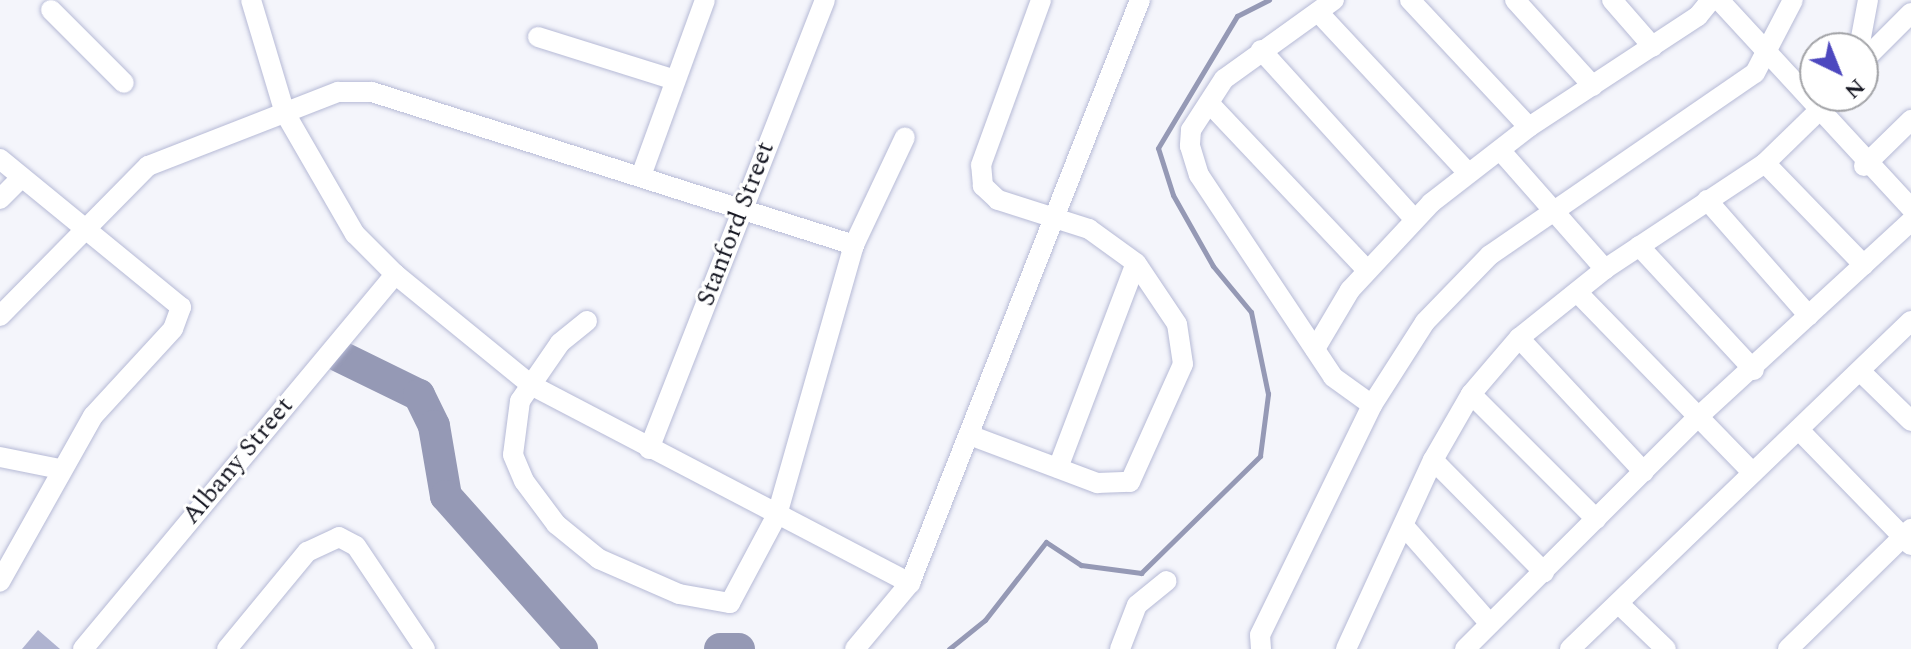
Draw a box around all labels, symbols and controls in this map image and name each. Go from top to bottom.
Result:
north arrow [1799,32,1879,112]
text: N [1837,70,1872,107]
street label: Stanford Street [690,137,782,311]
street label: Albany Street [176,391,300,531]

